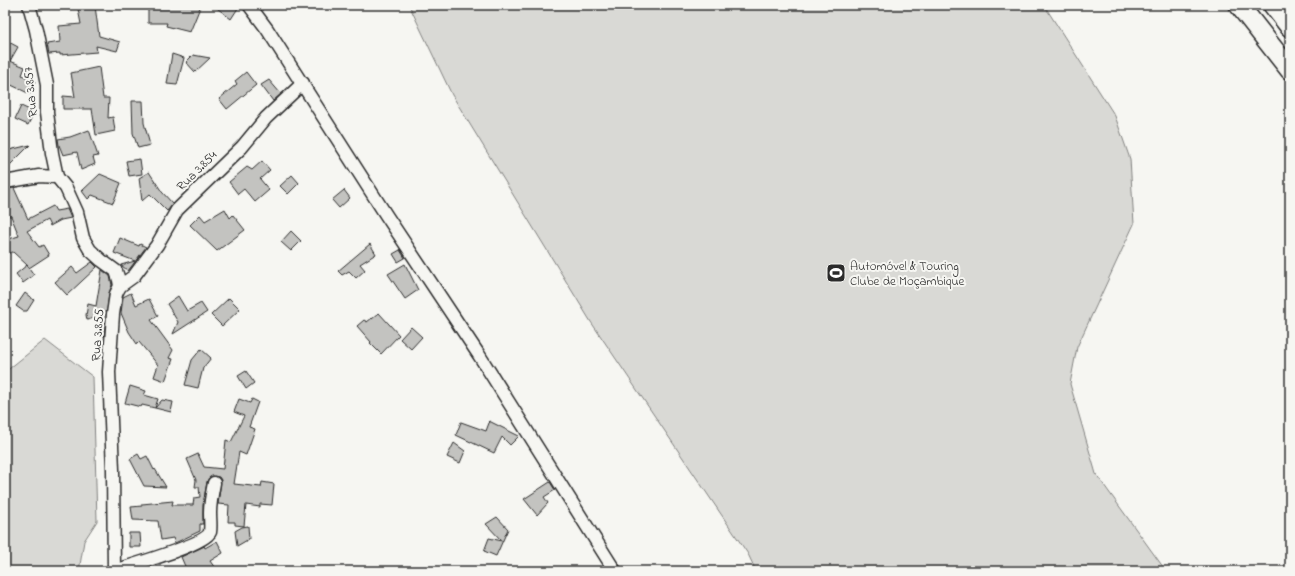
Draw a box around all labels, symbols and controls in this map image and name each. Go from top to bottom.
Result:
street label: Rua 3.857 [19,65,43,118]
street label: Rua 3.854 [172,146,222,196]
place label: Automóvel & Touring Clube de Moçambique [850,257,965,291]
sports icon: Automóvel & Touring Clube de Moçambique [825,262,847,284]
street label: Rua 3.855 [87,308,109,362]

